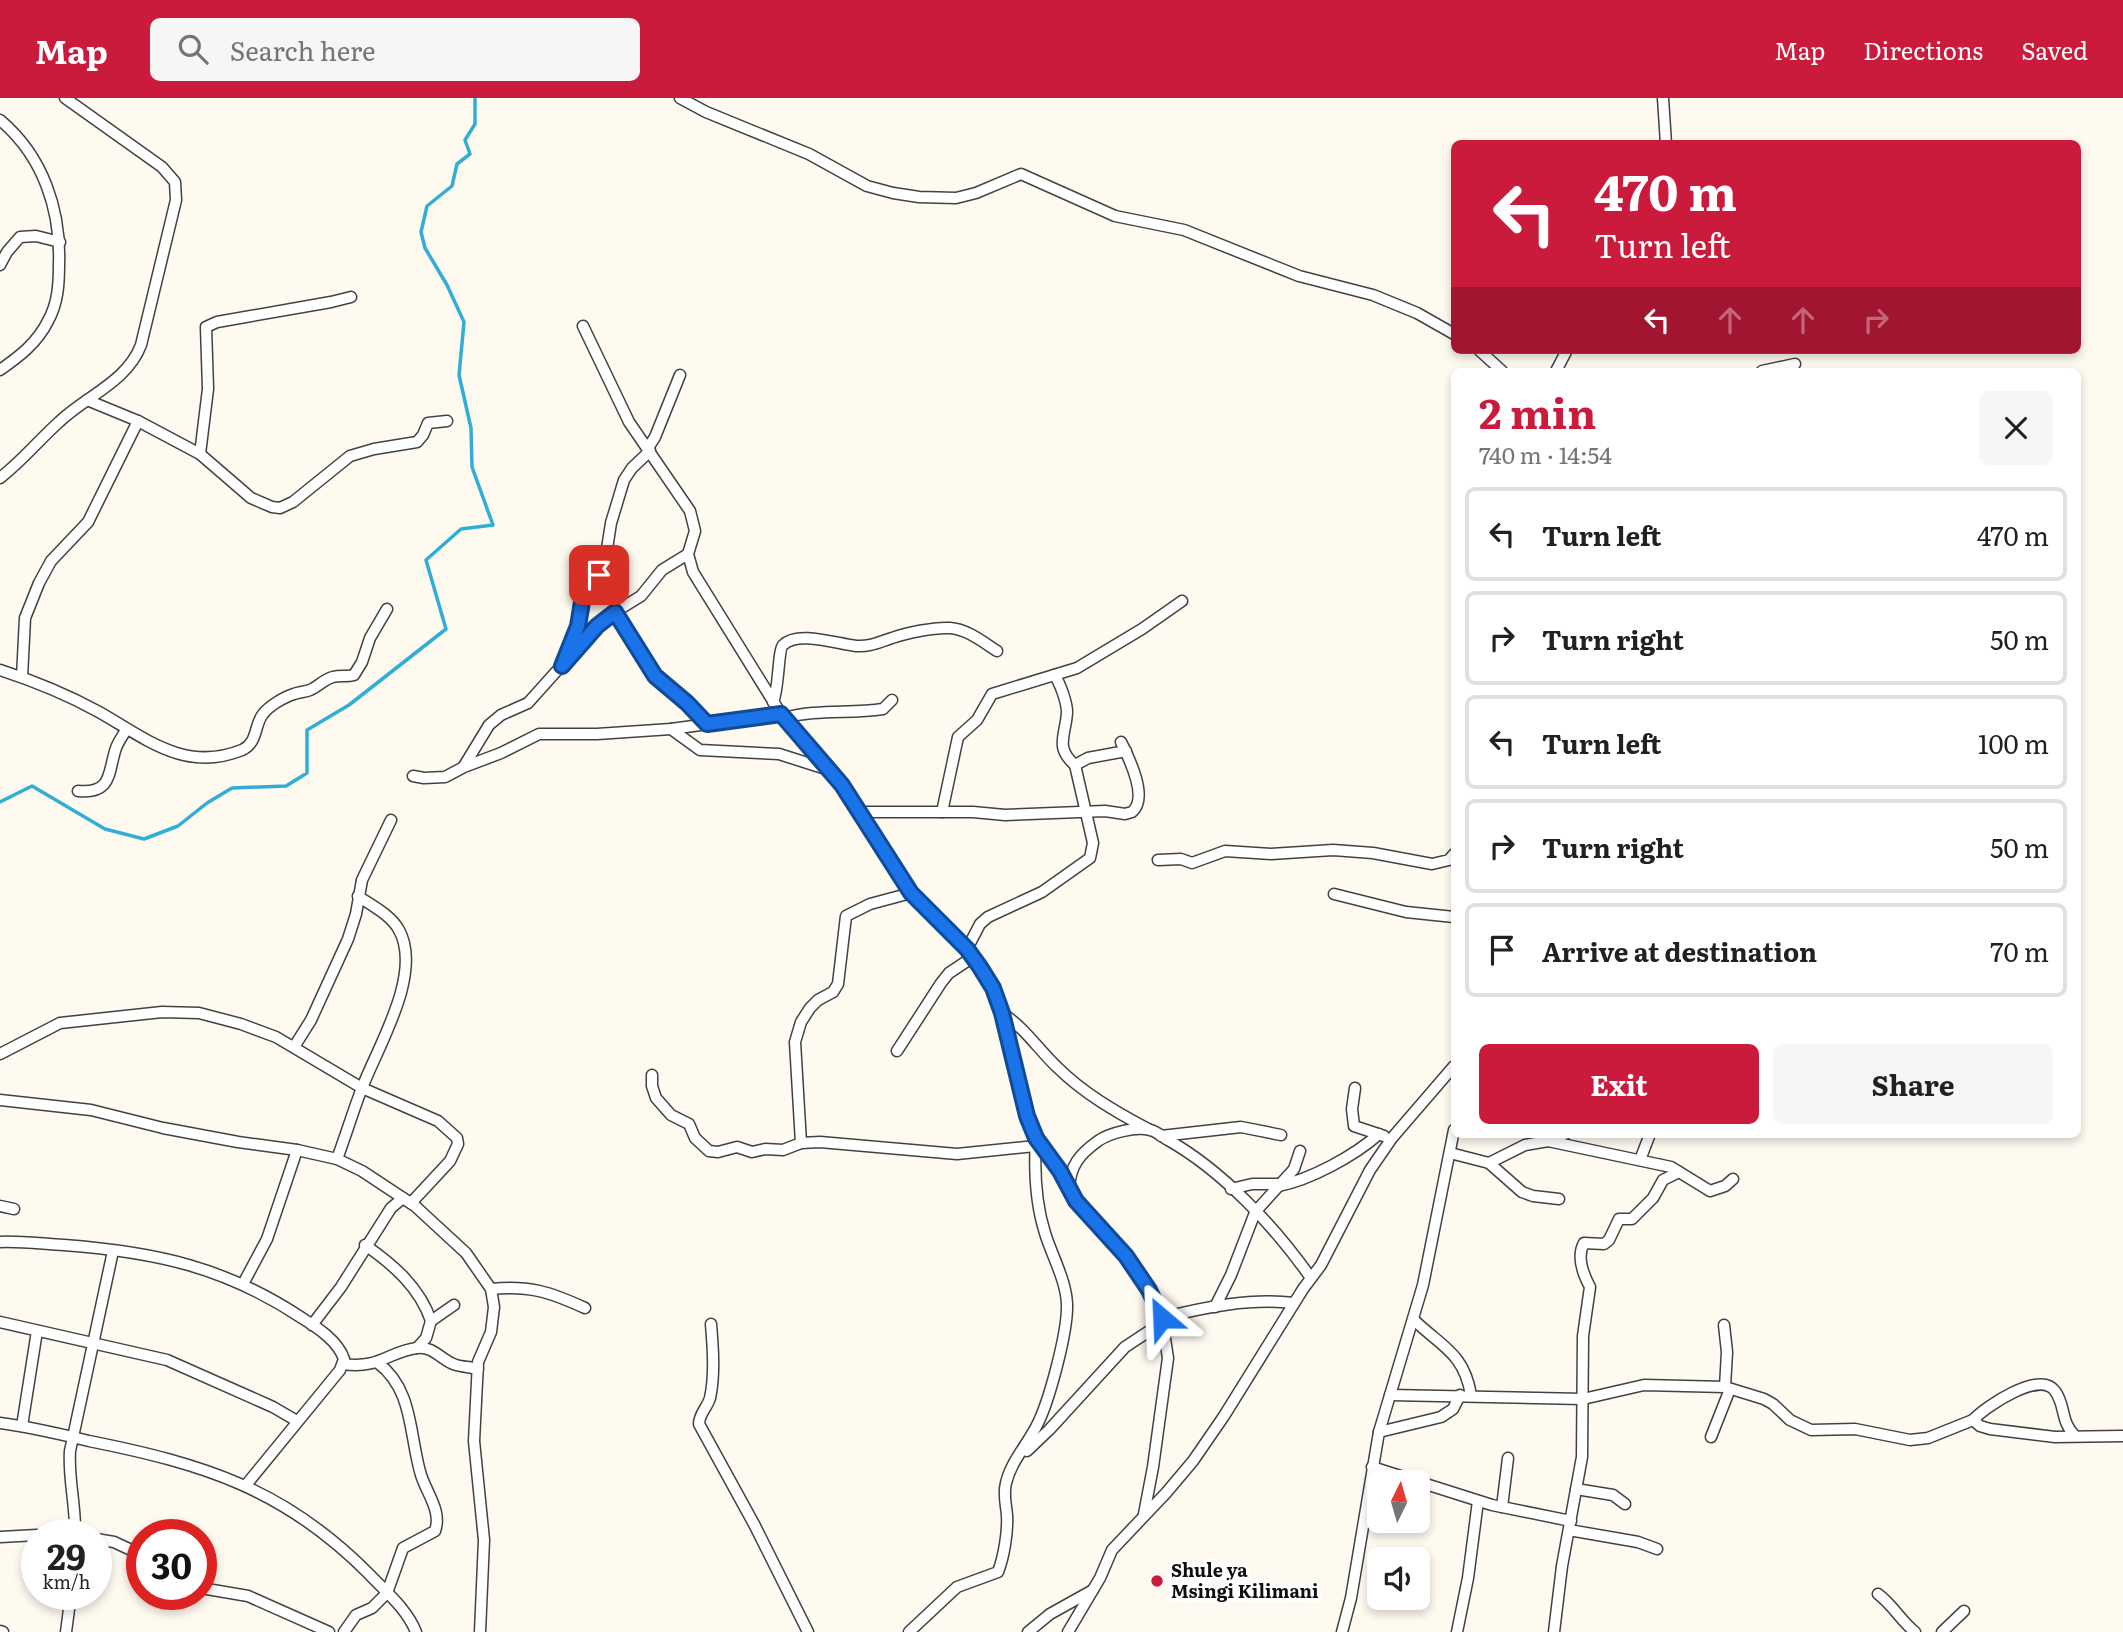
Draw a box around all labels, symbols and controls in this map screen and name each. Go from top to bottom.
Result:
search box [150,18,640,81]
text: Map [35,25,108,74]
icon: search [174,30,212,68]
text: Search here [230,30,376,69]
text: Map [1774,32,1825,67]
text: Directions [1863,32,1983,67]
text: Saved [2021,32,2088,67]
text: 470 m [1594,153,1737,226]
icon: left [1479,168,1570,259]
text: Turn left [1594,220,1731,268]
icon: left [1638,301,1676,339]
icon: ahead [1711,301,1749,339]
icon: ahead [1784,301,1822,339]
icon: right [1857,301,1895,339]
text: 2 min [1479,380,1596,442]
button: close [1979,391,2053,465]
text: 740 m · 14:54 [1479,437,1612,471]
icon: left [1483,515,1521,553]
text: Turn left [1542,515,1661,554]
text: 470 m [1977,515,2049,554]
pin [569,545,629,605]
icon: arrive [580,556,618,594]
icon: right [1483,619,1521,657]
text: Turn right [1542,619,1684,658]
text: 50 m [1990,619,2049,658]
icon: left [1483,723,1521,761]
text: Turn left [1542,723,1661,762]
text: 100 m [1978,723,2049,762]
icon: right [1483,827,1521,865]
text: Turn right [1542,827,1684,866]
text: 50 m [1990,827,2049,866]
icon: arrive [1483,931,1521,969]
text: Arrive at destination [1542,931,1817,970]
text: 70 m [1990,931,2049,970]
button: Exit [1479,1044,1759,1124]
button: Share [1773,1044,2053,1124]
position arrow [1125,1281,1199,1355]
north arrow [1367,1470,1430,1533]
map controls [1367,1470,1430,1610]
speed limit sign: 30 [126,1519,217,1610]
text: 29 [47,1529,86,1581]
button: sound [1367,1547,1430,1610]
place label: Shule ya Msingi Kilimani [1171,1556,1319,1604]
text: km/h [43,1568,90,1595]
marker: Shule ya Msingi Kilimani [1149,1573,1165,1589]

